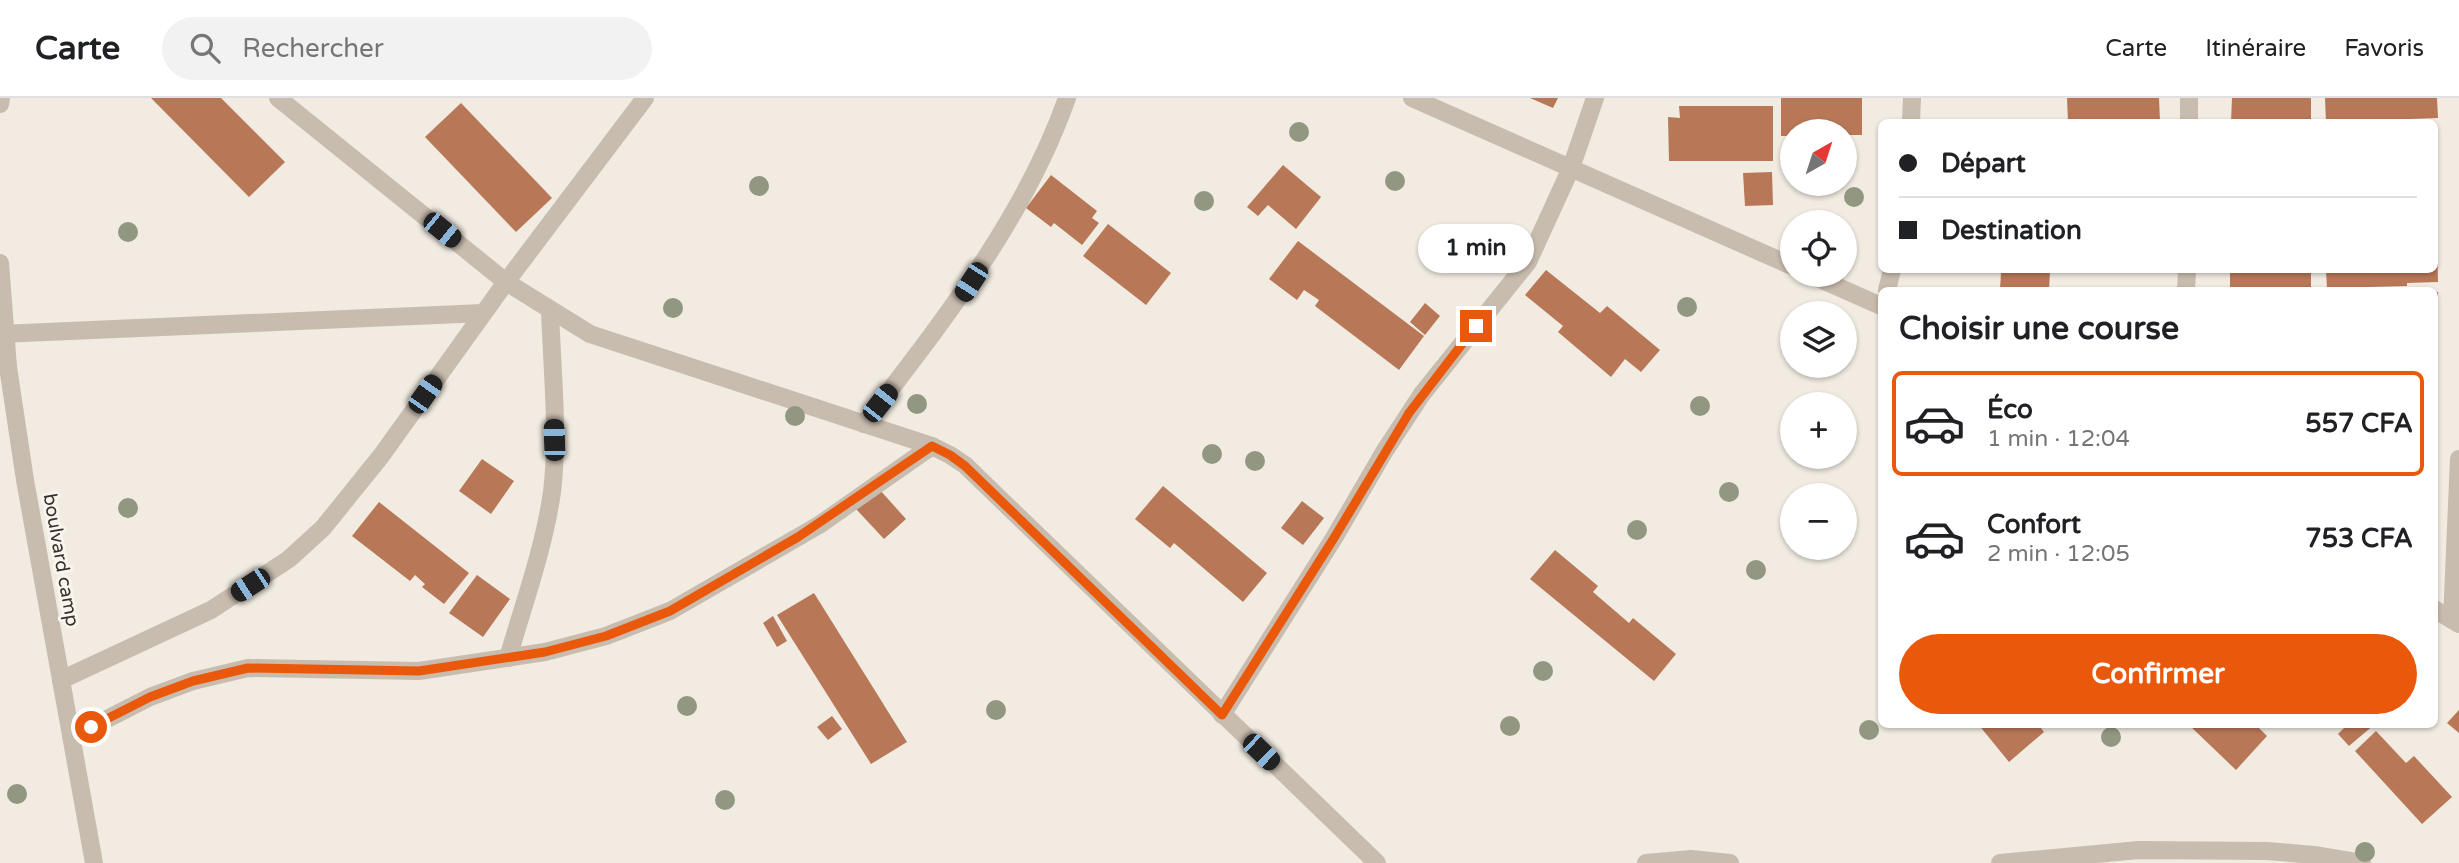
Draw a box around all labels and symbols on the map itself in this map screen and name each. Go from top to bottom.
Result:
north arrow [1780,119,1857,196]
car [420,209,465,251]
callout: 1 min [1418,224,1534,274]
car [951,259,992,305]
route end [1460,310,1492,342]
car [405,371,446,417]
car [859,380,902,426]
car [543,419,566,461]
street label: boulvard camp [38,492,84,628]
car [227,565,274,605]
route start [75,711,107,743]
car [1239,730,1284,774]

